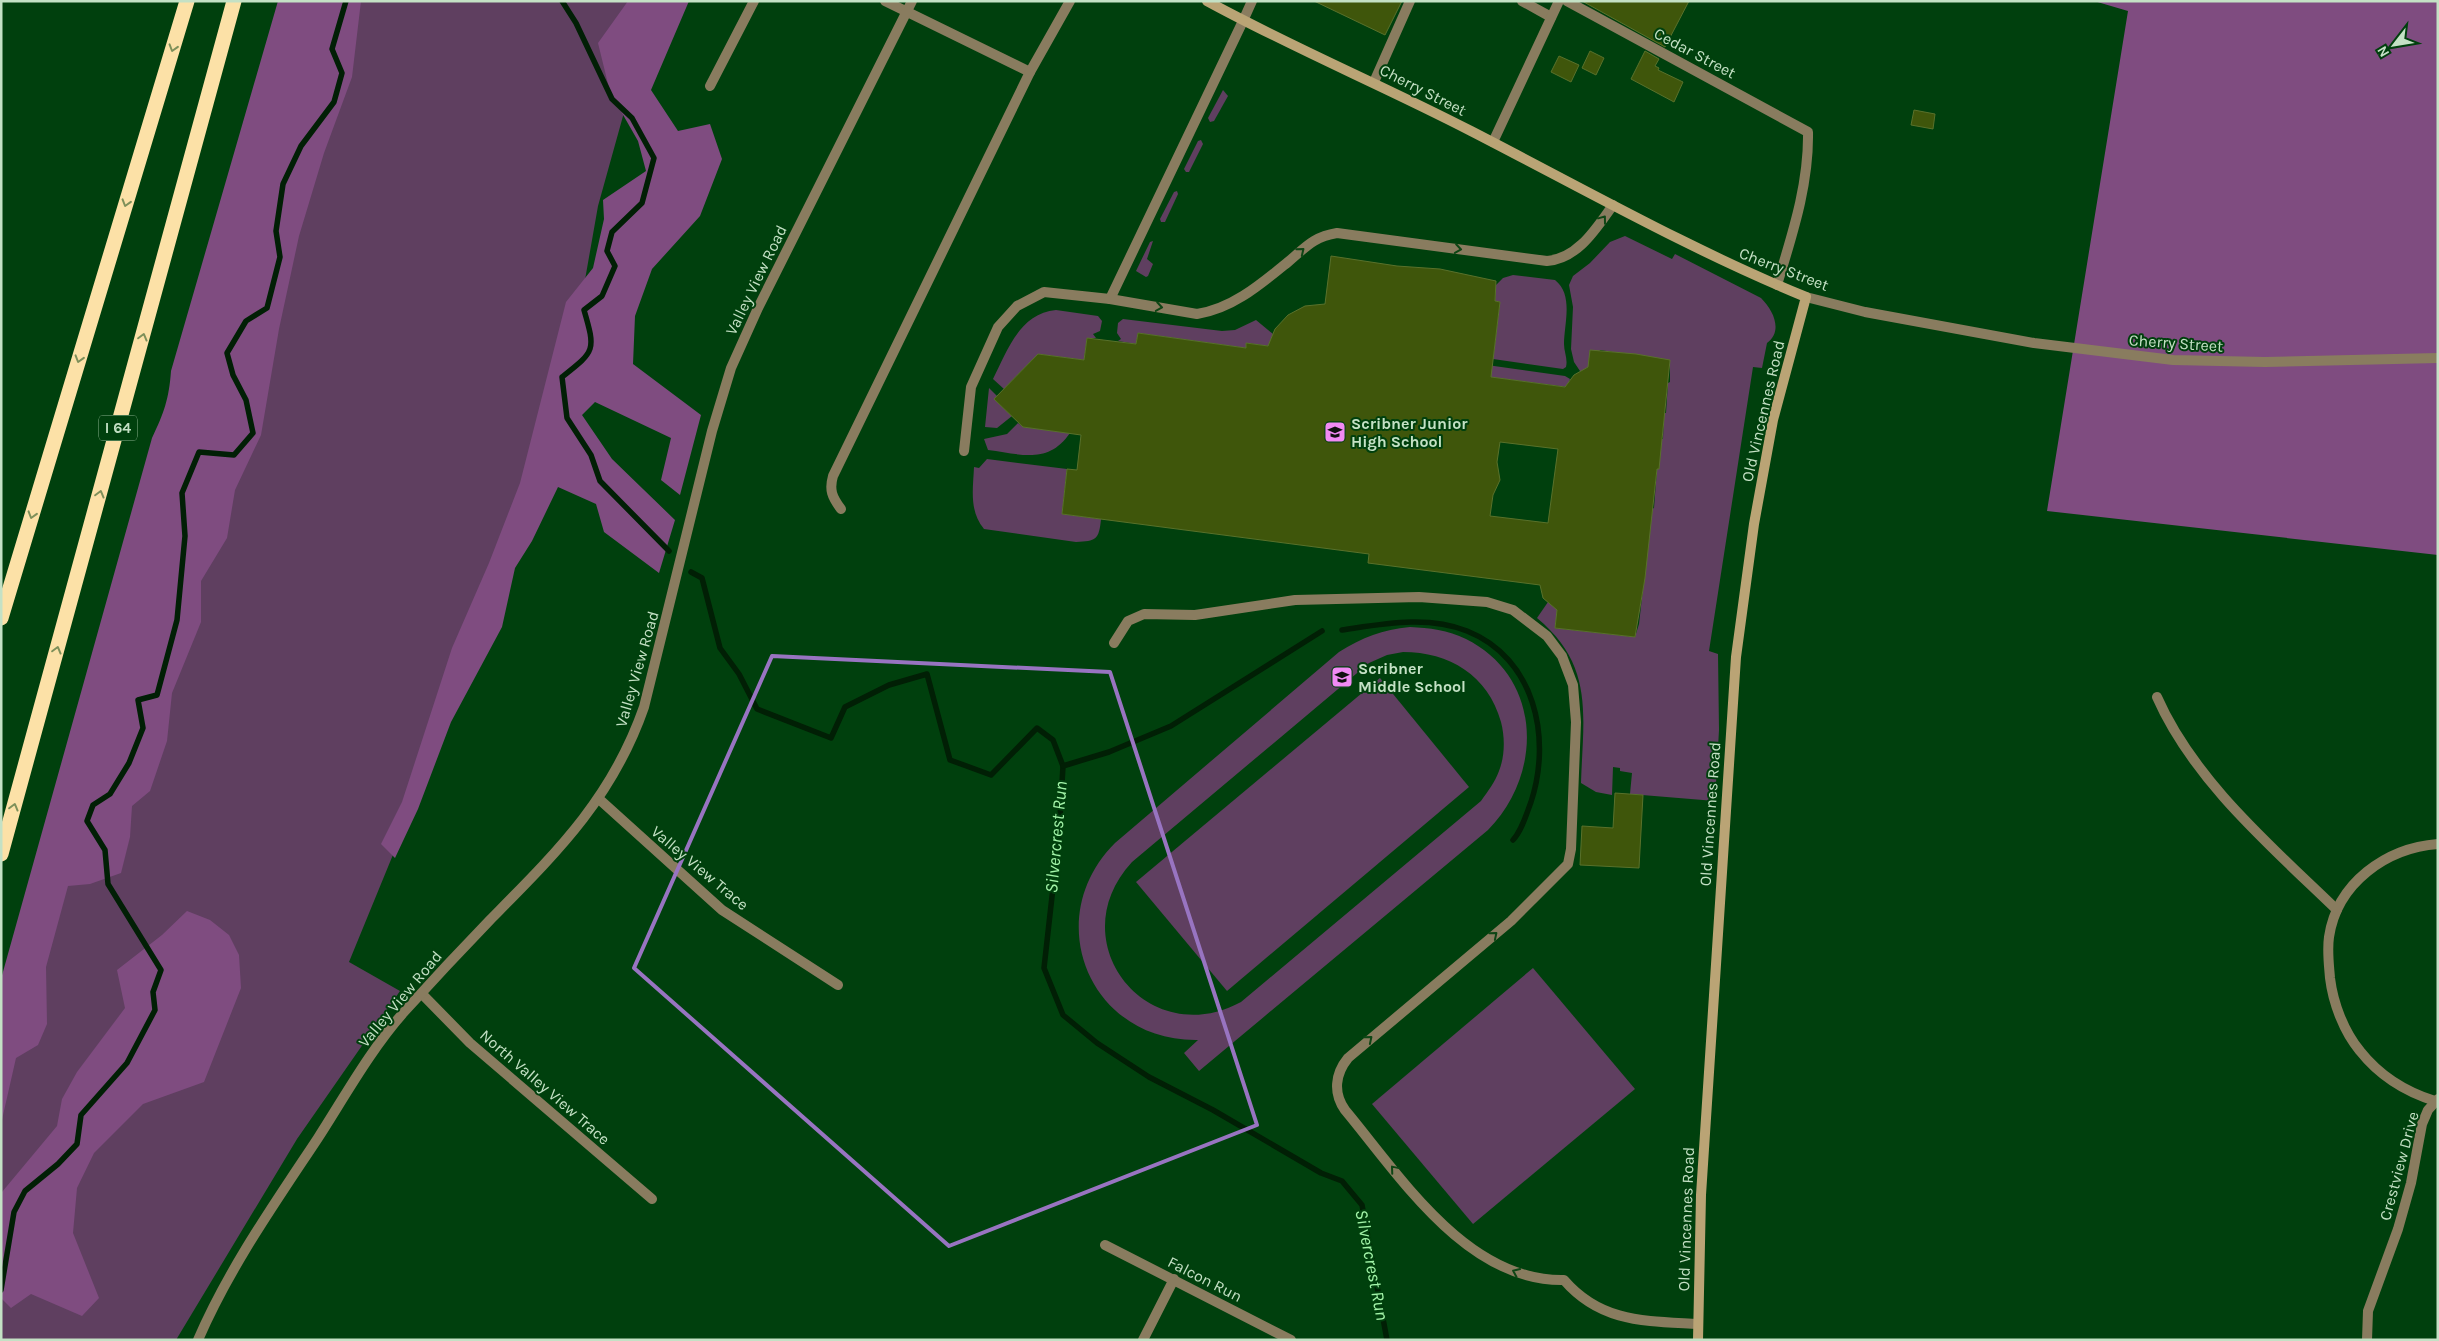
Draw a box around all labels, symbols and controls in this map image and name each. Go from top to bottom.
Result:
north arrow [2369,20,2419,70]
street label: Cedar Street [1651,24,1739,82]
one-way arrow [169,43,179,52]
text: N [2373,43,2393,60]
street label: Cherry Street [1377,60,1469,120]
one-way arrow [122,199,132,207]
one-way arrow [1597,216,1605,225]
street label: Valley View Road [721,222,791,338]
one-way arrow [1453,243,1462,253]
street label: Cherry Street [1737,243,1831,295]
one-way arrow [1296,248,1305,257]
one-way arrow [1154,302,1163,312]
street label: Cherry Street [2128,330,2224,356]
one-way arrow [137,333,147,341]
street label: Old Vincennes Road [1737,338,1789,484]
one-way arrow [75,354,85,363]
place label: Scribner Junior High School [1351,414,1468,451]
road number: I 64 [99,416,137,440]
school or university icon: Scribner Junior High School [1323,420,1347,444]
one-way arrow [94,490,104,498]
one-way arrow [28,510,38,518]
street label: Valley View Road [611,609,663,729]
one-way arrow [51,646,62,655]
place label: Scribner Middle School [1358,659,1466,696]
school or university icon: Scribner Middle School [1330,665,1354,689]
street label: Old Vincennes Road [1695,741,1725,887]
water label: Silvercrest Run [1040,780,1072,894]
one-way arrow [8,803,19,811]
street label: Valley View Trace [648,822,752,914]
one-way arrow [1488,932,1497,941]
street label: Valley View Road [354,947,446,1051]
street label: North Valley View Trace [476,1025,614,1149]
one-way arrow [1363,1036,1372,1045]
street label: Crestview Drive [2375,1109,2423,1223]
street label: Old Vincennes Road [1674,1146,1698,1292]
one-way arrow [1392,1166,1400,1175]
water label: Silvercrest Run [1350,1208,1394,1322]
street label: Falcon Run [1165,1252,1245,1306]
one-way arrow [1512,1268,1521,1278]

